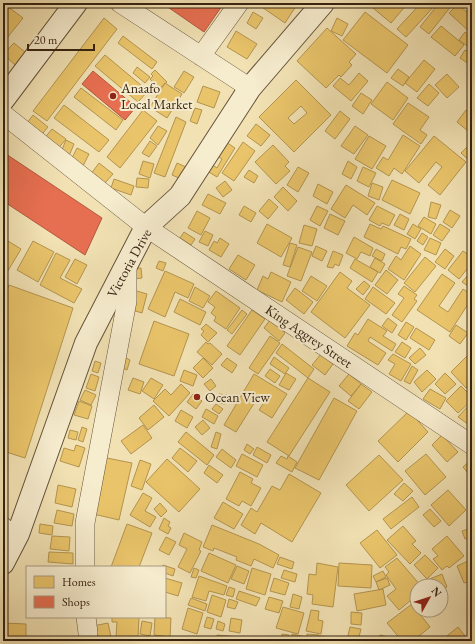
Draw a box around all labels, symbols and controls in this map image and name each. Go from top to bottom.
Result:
scale bar [28,26,94,52]
text: 20 m [34,32,58,48]
place label: Anaafo Local Market [120,79,193,113]
marker: Anaafo Local Market [108,91,118,101]
street label: Victoria Drive [103,225,156,301]
street label: King Aggrey Street [262,300,356,372]
place label: Ocean View [205,388,270,406]
marker: Ocean View [192,392,202,402]
legend [26,566,166,618]
text: Homes [62,574,96,590]
north arrow [409,578,449,618]
text: N [429,584,445,600]
text: Shops [62,594,90,610]

